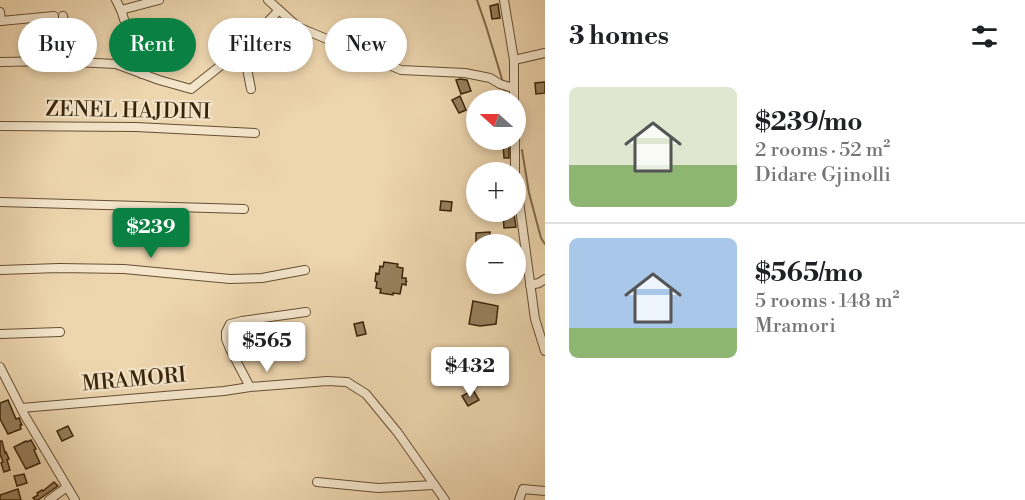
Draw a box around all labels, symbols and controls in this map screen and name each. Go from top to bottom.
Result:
chip: Buy [18,18,97,72]
chip: Rent [109,18,196,72]
chip: Filters [208,18,313,72]
chip: New [325,18,407,72]
text: 3 homes [569,20,669,52]
icon: filters [968,20,1001,53]
north arrow [466,90,526,150]
map controls [466,90,526,294]
street label: ZENEL HAJDINI [45,97,211,125]
text: $239/mo [755,106,863,138]
icon: home [617,111,689,183]
text: 2 rooms · 52 m² [755,138,890,163]
button: + [466,162,526,222]
text: Didare Gjinolli [755,163,891,188]
pin: $239 [115,208,187,259]
text: $239 [126,215,176,240]
button: − [466,234,526,294]
text: $565/mo [755,257,863,289]
icon: home [617,262,689,334]
text: 5 rooms · 148 m² [755,289,899,314]
text: Mramori [755,314,836,339]
pin: $565 [231,322,303,373]
text: $565 [242,329,292,354]
pin: $432 [434,347,506,398]
text: $432 [445,354,495,379]
street label: MRAMORI [81,362,187,398]

